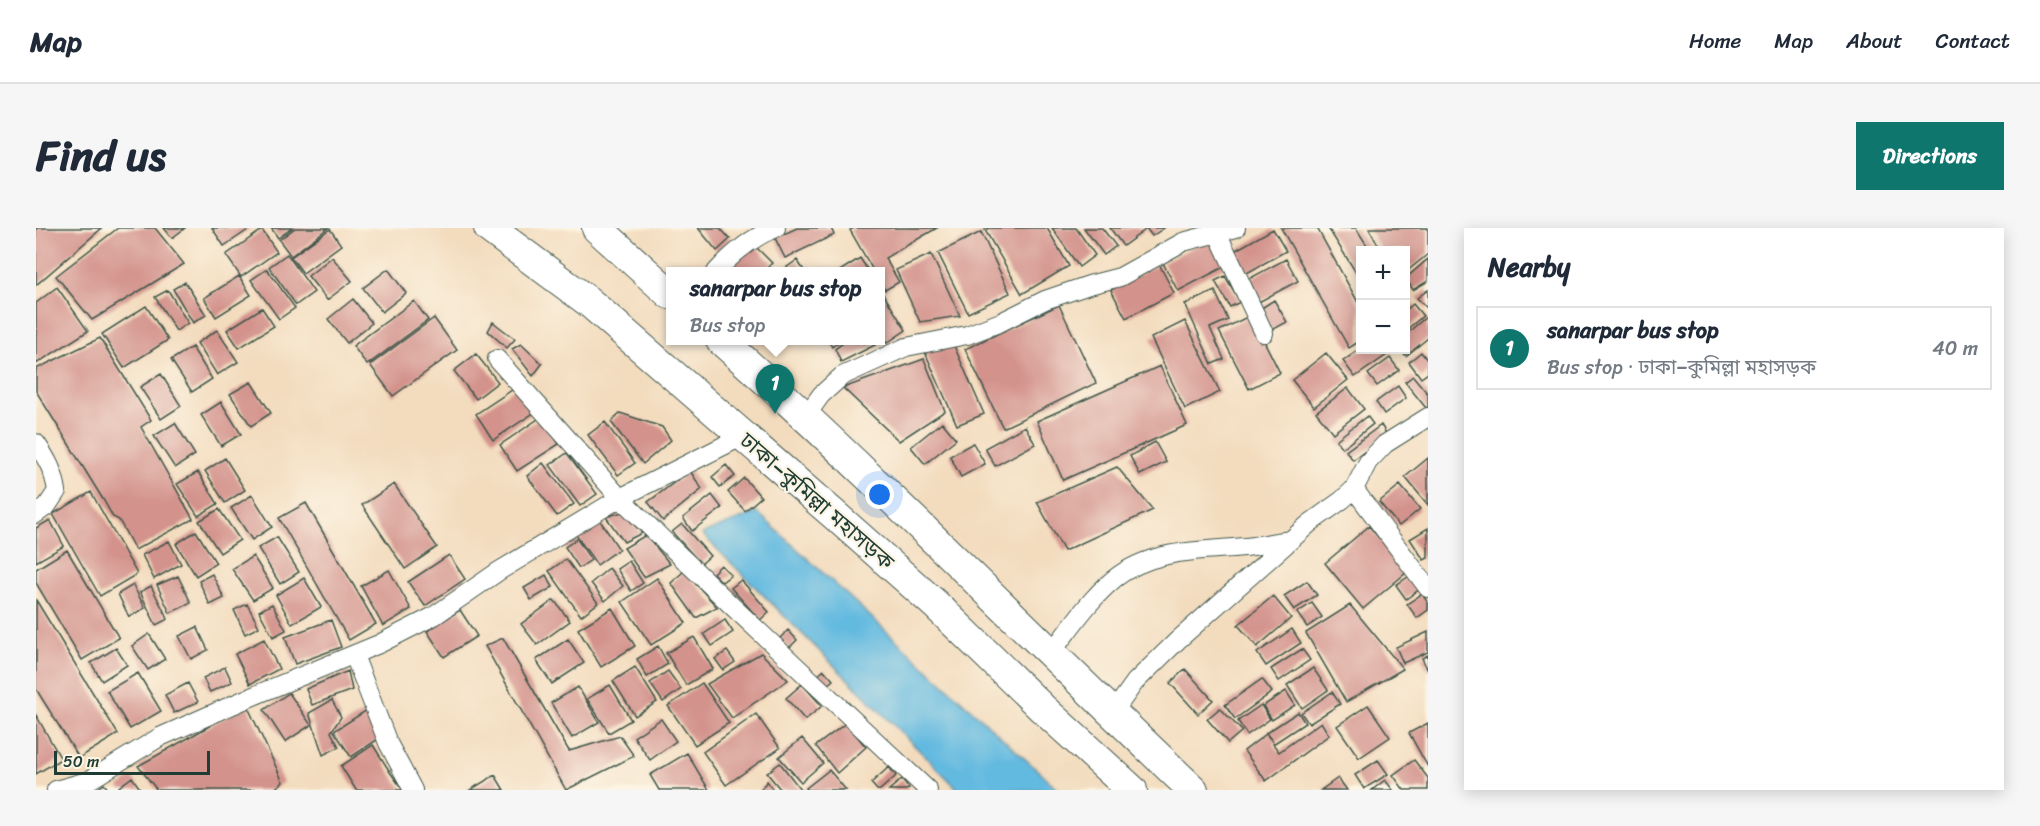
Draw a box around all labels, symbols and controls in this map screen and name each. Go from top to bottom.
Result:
text: Map [30,17,82,66]
text: Home [1689,22,1741,60]
text: Map [1774,22,1813,60]
text: About [1846,22,1903,60]
text: Contact [1936,22,2010,60]
text: Find us [36,119,166,193]
button: Directions [1856,122,2004,190]
text: Nearby [1488,244,1570,290]
map controls [1356,246,1410,354]
button: + [1356,246,1410,300]
popup [666,267,885,345]
text: sanarpar bus stop [690,269,861,308]
button: − [1356,300,1410,354]
text: Bus stop [690,308,765,343]
text: sanarpar bus stop [1547,311,1719,350]
text: 1 [1505,331,1514,366]
text: 40 m [1932,331,1978,366]
text: Bus stop · ঢাকা–কুমিল্লা মহাসড়ক [1547,350,1816,385]
pin: 1 [756,364,794,414]
street label: ঢাকা–কুমিল্লা মহাসড়ক [730,422,904,580]
your location [865,480,894,509]
text: 50 m [63,747,99,776]
scale bar [54,748,210,776]

